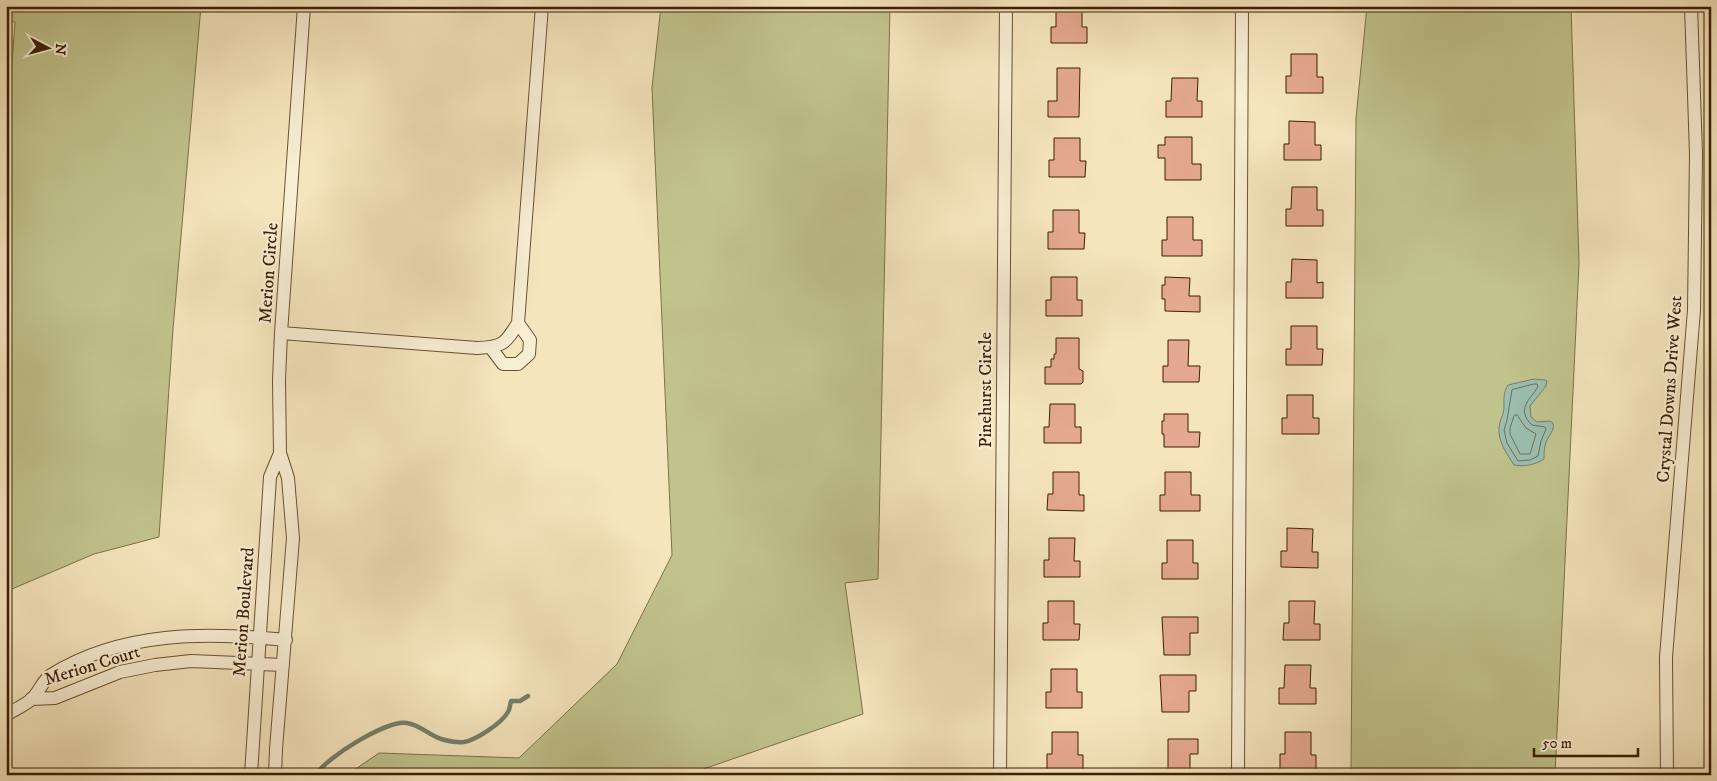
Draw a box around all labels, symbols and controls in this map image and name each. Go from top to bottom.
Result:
north arrow [22,22,72,72]
text: N [50,43,69,56]
street label: Merion Circle [255,222,283,324]
street label: Crystal Downs Drive West [1652,295,1688,483]
street label: Pinehurst Circle [975,332,997,448]
street label: Merion Boulevard [228,547,259,678]
street label: Merion Court [42,641,143,691]
scale bar [1534,726,1638,758]
text: 50 m [1542,734,1572,753]

